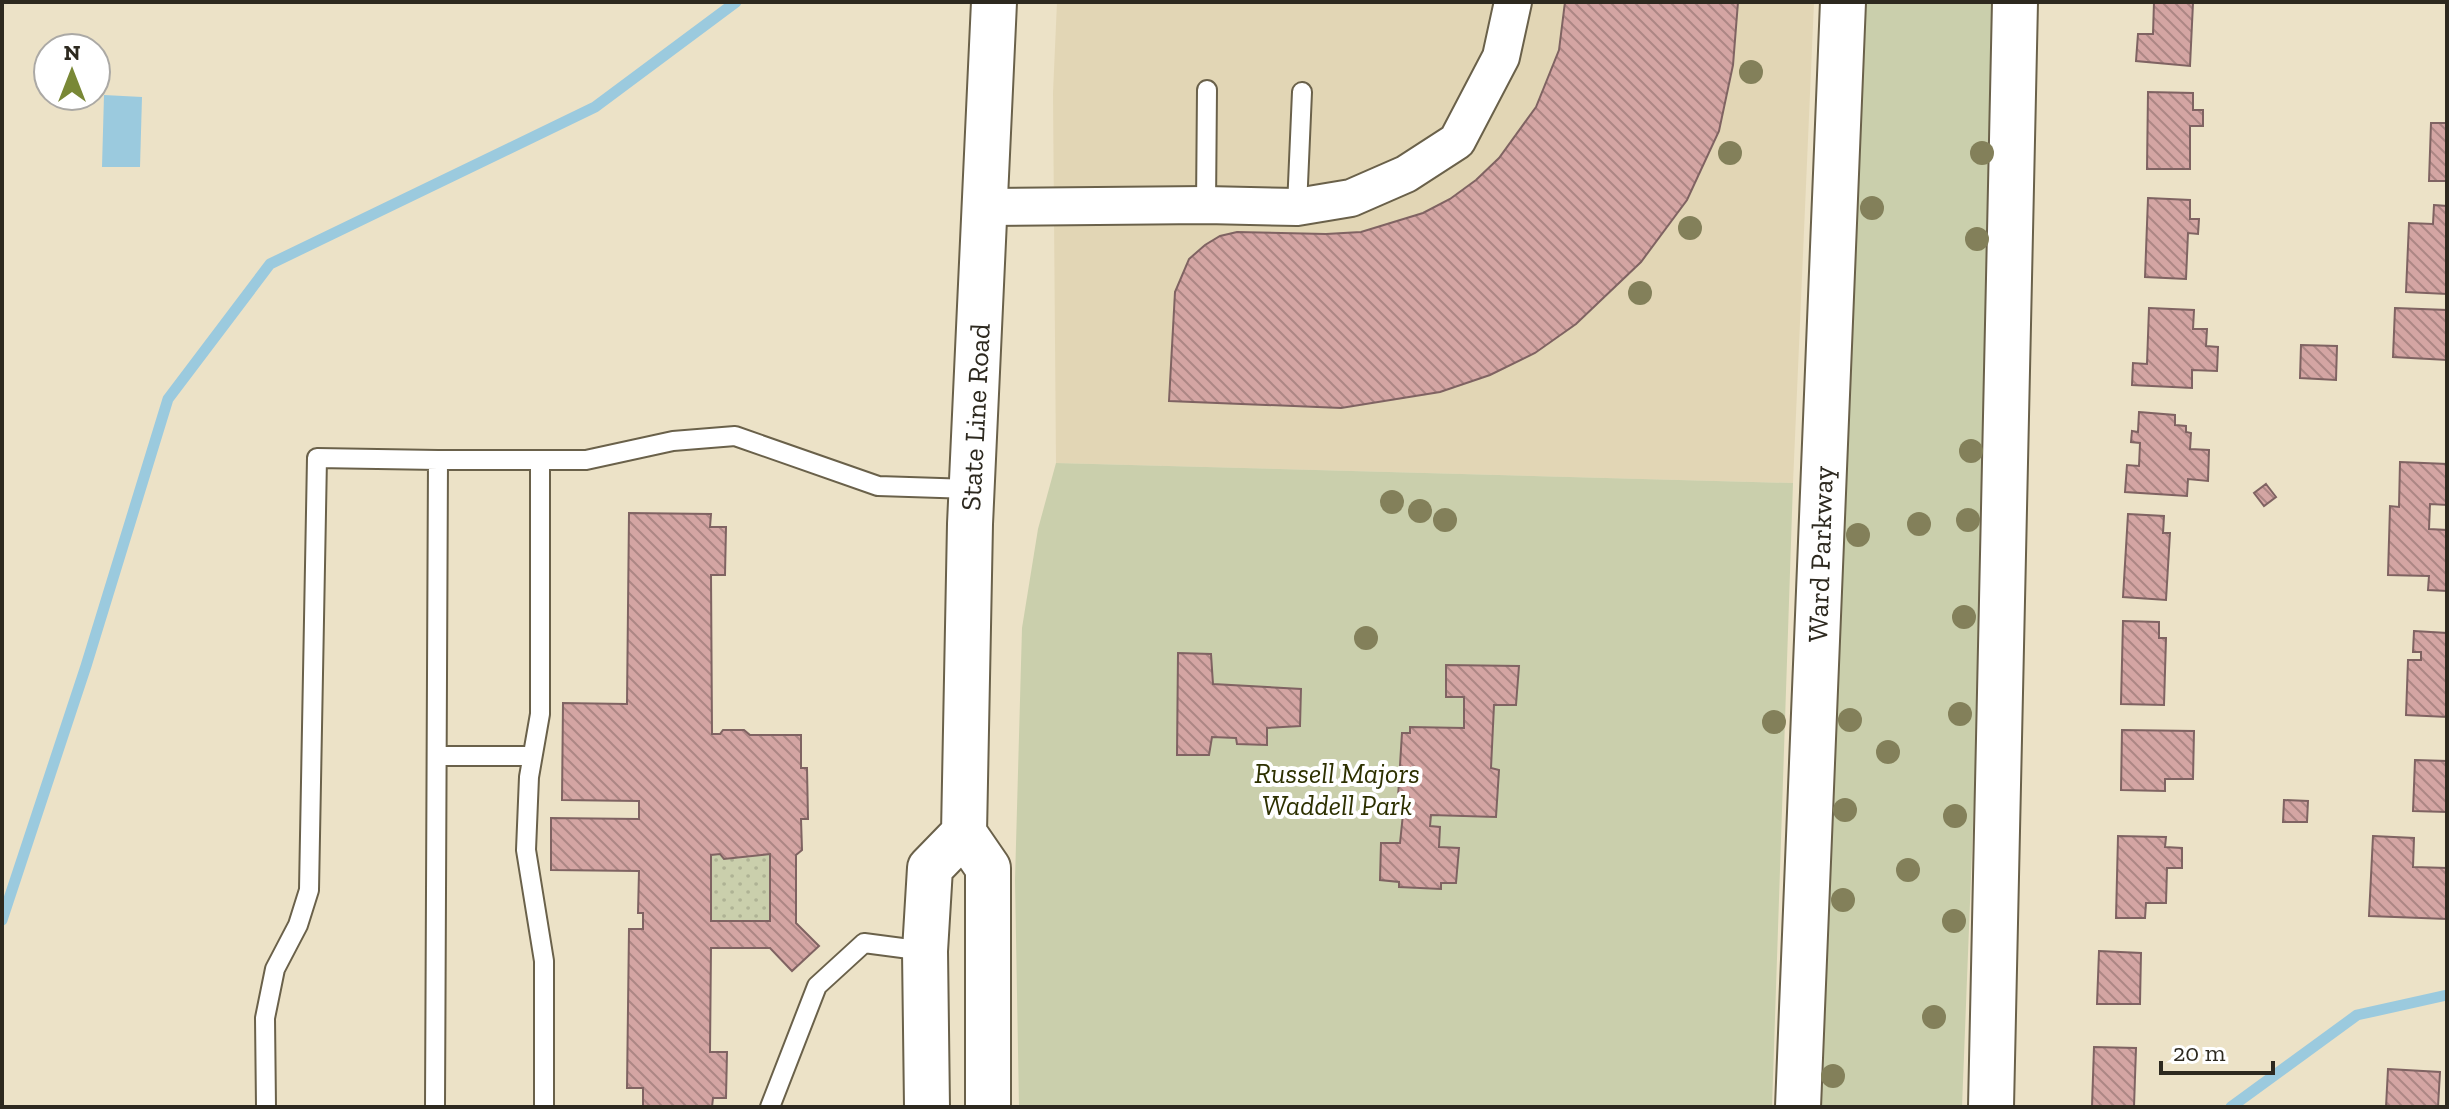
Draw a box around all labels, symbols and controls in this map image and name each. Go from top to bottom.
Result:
north arrow [32,32,112,112]
text: N [64,39,81,66]
street label: State Line Road [954,322,997,512]
street label: Ward Parkway [1801,465,1840,643]
park label: Russell Majors Waddell Park [1254,757,1420,822]
scale bar [2161,1025,2273,1075]
text: 20 m [2173,1038,2226,1067]

